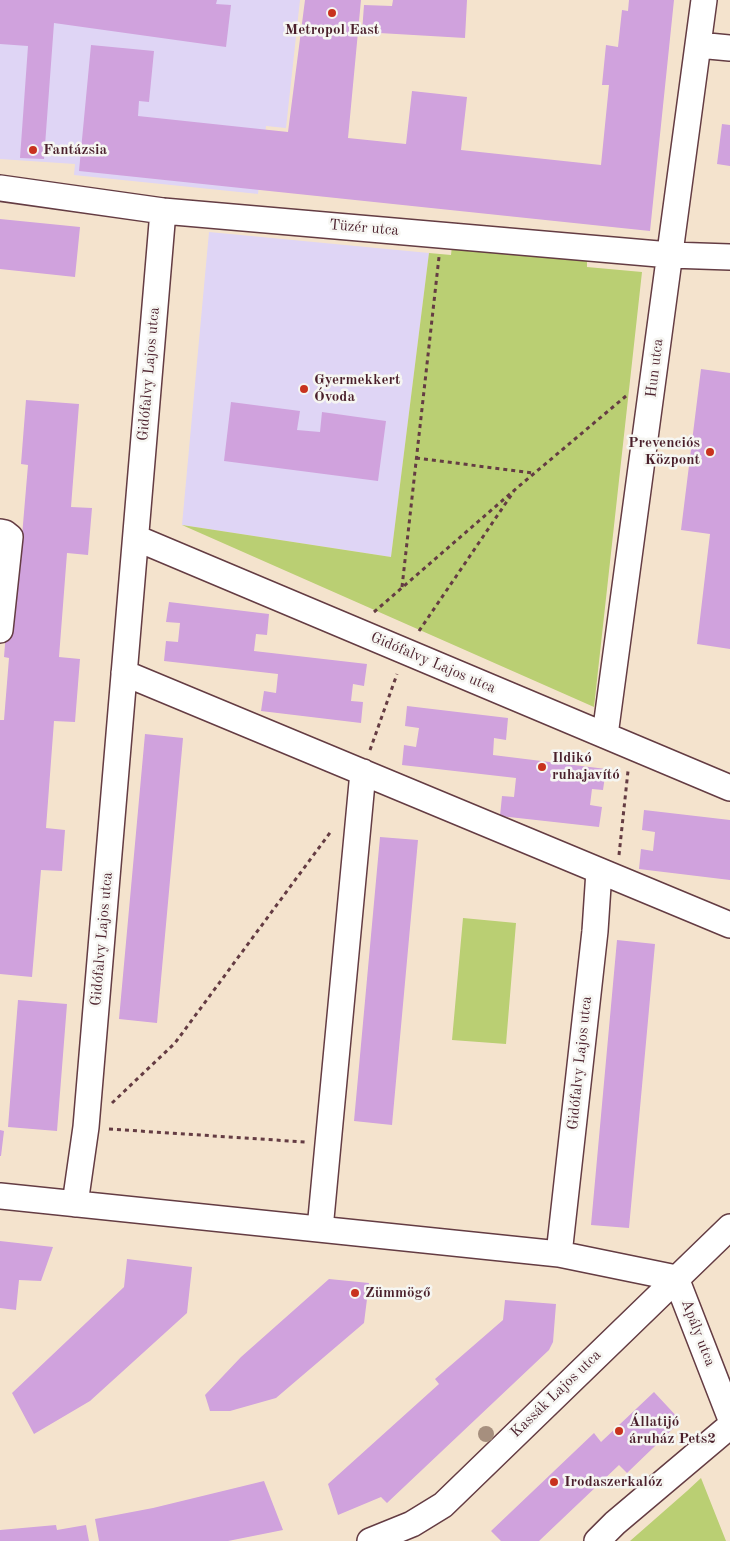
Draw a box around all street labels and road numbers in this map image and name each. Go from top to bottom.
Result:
street label: Tüzér utca [328,216,400,240]
street label: Gidófalvy Lajos utca [134,306,164,442]
street label: Hun utca [642,337,668,399]
street label: Gidófalvy Lajos utca [368,628,498,698]
street label: Gidófalvy Lajos utca [87,871,117,1007]
street label: Gidófalvy Lajos utca [564,995,596,1131]
street label: Apály utca [677,1297,719,1369]
street label: Kassák Lajos utca [507,1346,605,1442]

